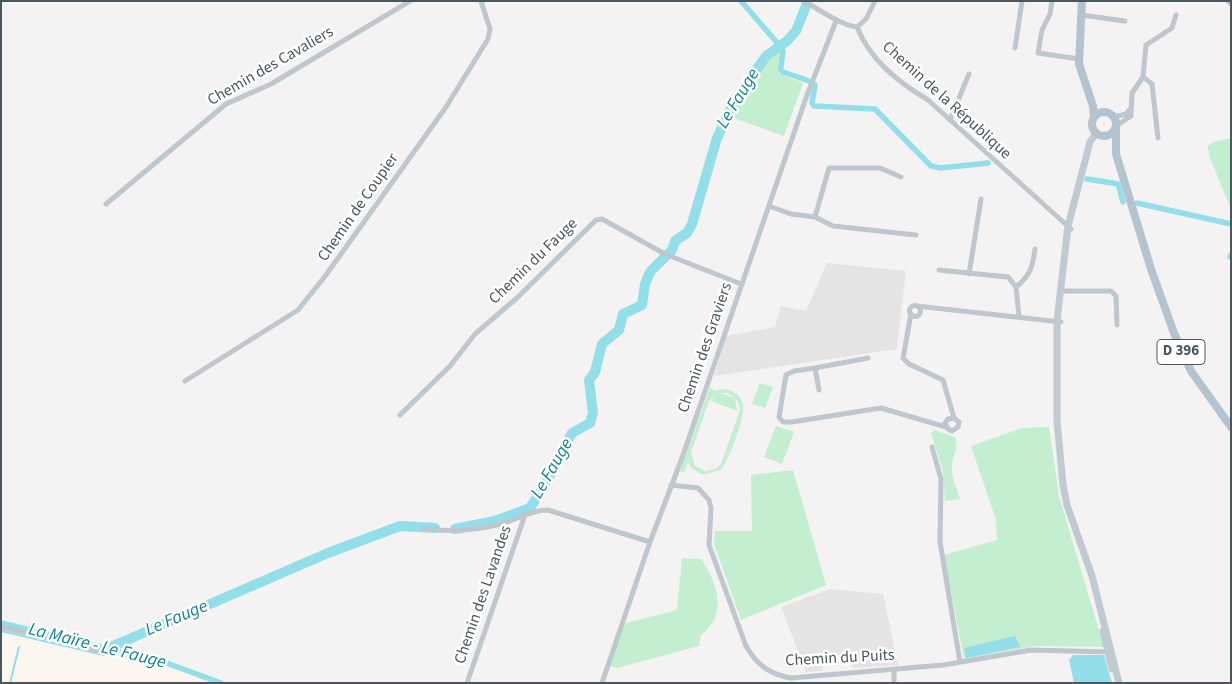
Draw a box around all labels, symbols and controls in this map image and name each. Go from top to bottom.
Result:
street label: Chemin des Cavaliers [205,23,337,111]
street label: Chemin de la République [877,38,1015,164]
water label: Le Fauge [713,65,765,133]
street label: Chemin de Coupier [314,150,404,266]
street label: Chemin du Fauge [486,215,582,309]
street label: Chemin des Graviers [675,280,737,416]
road number: D 396 [1157,340,1205,364]
water label: Le Fauge [527,435,579,503]
street label: Chemin des Lavandes [451,523,517,667]
water label: Le Fauge [142,596,212,642]
water label: La Maïre - Le Fauge [26,619,168,675]
street label: Chemin du Puits [785,647,895,671]

